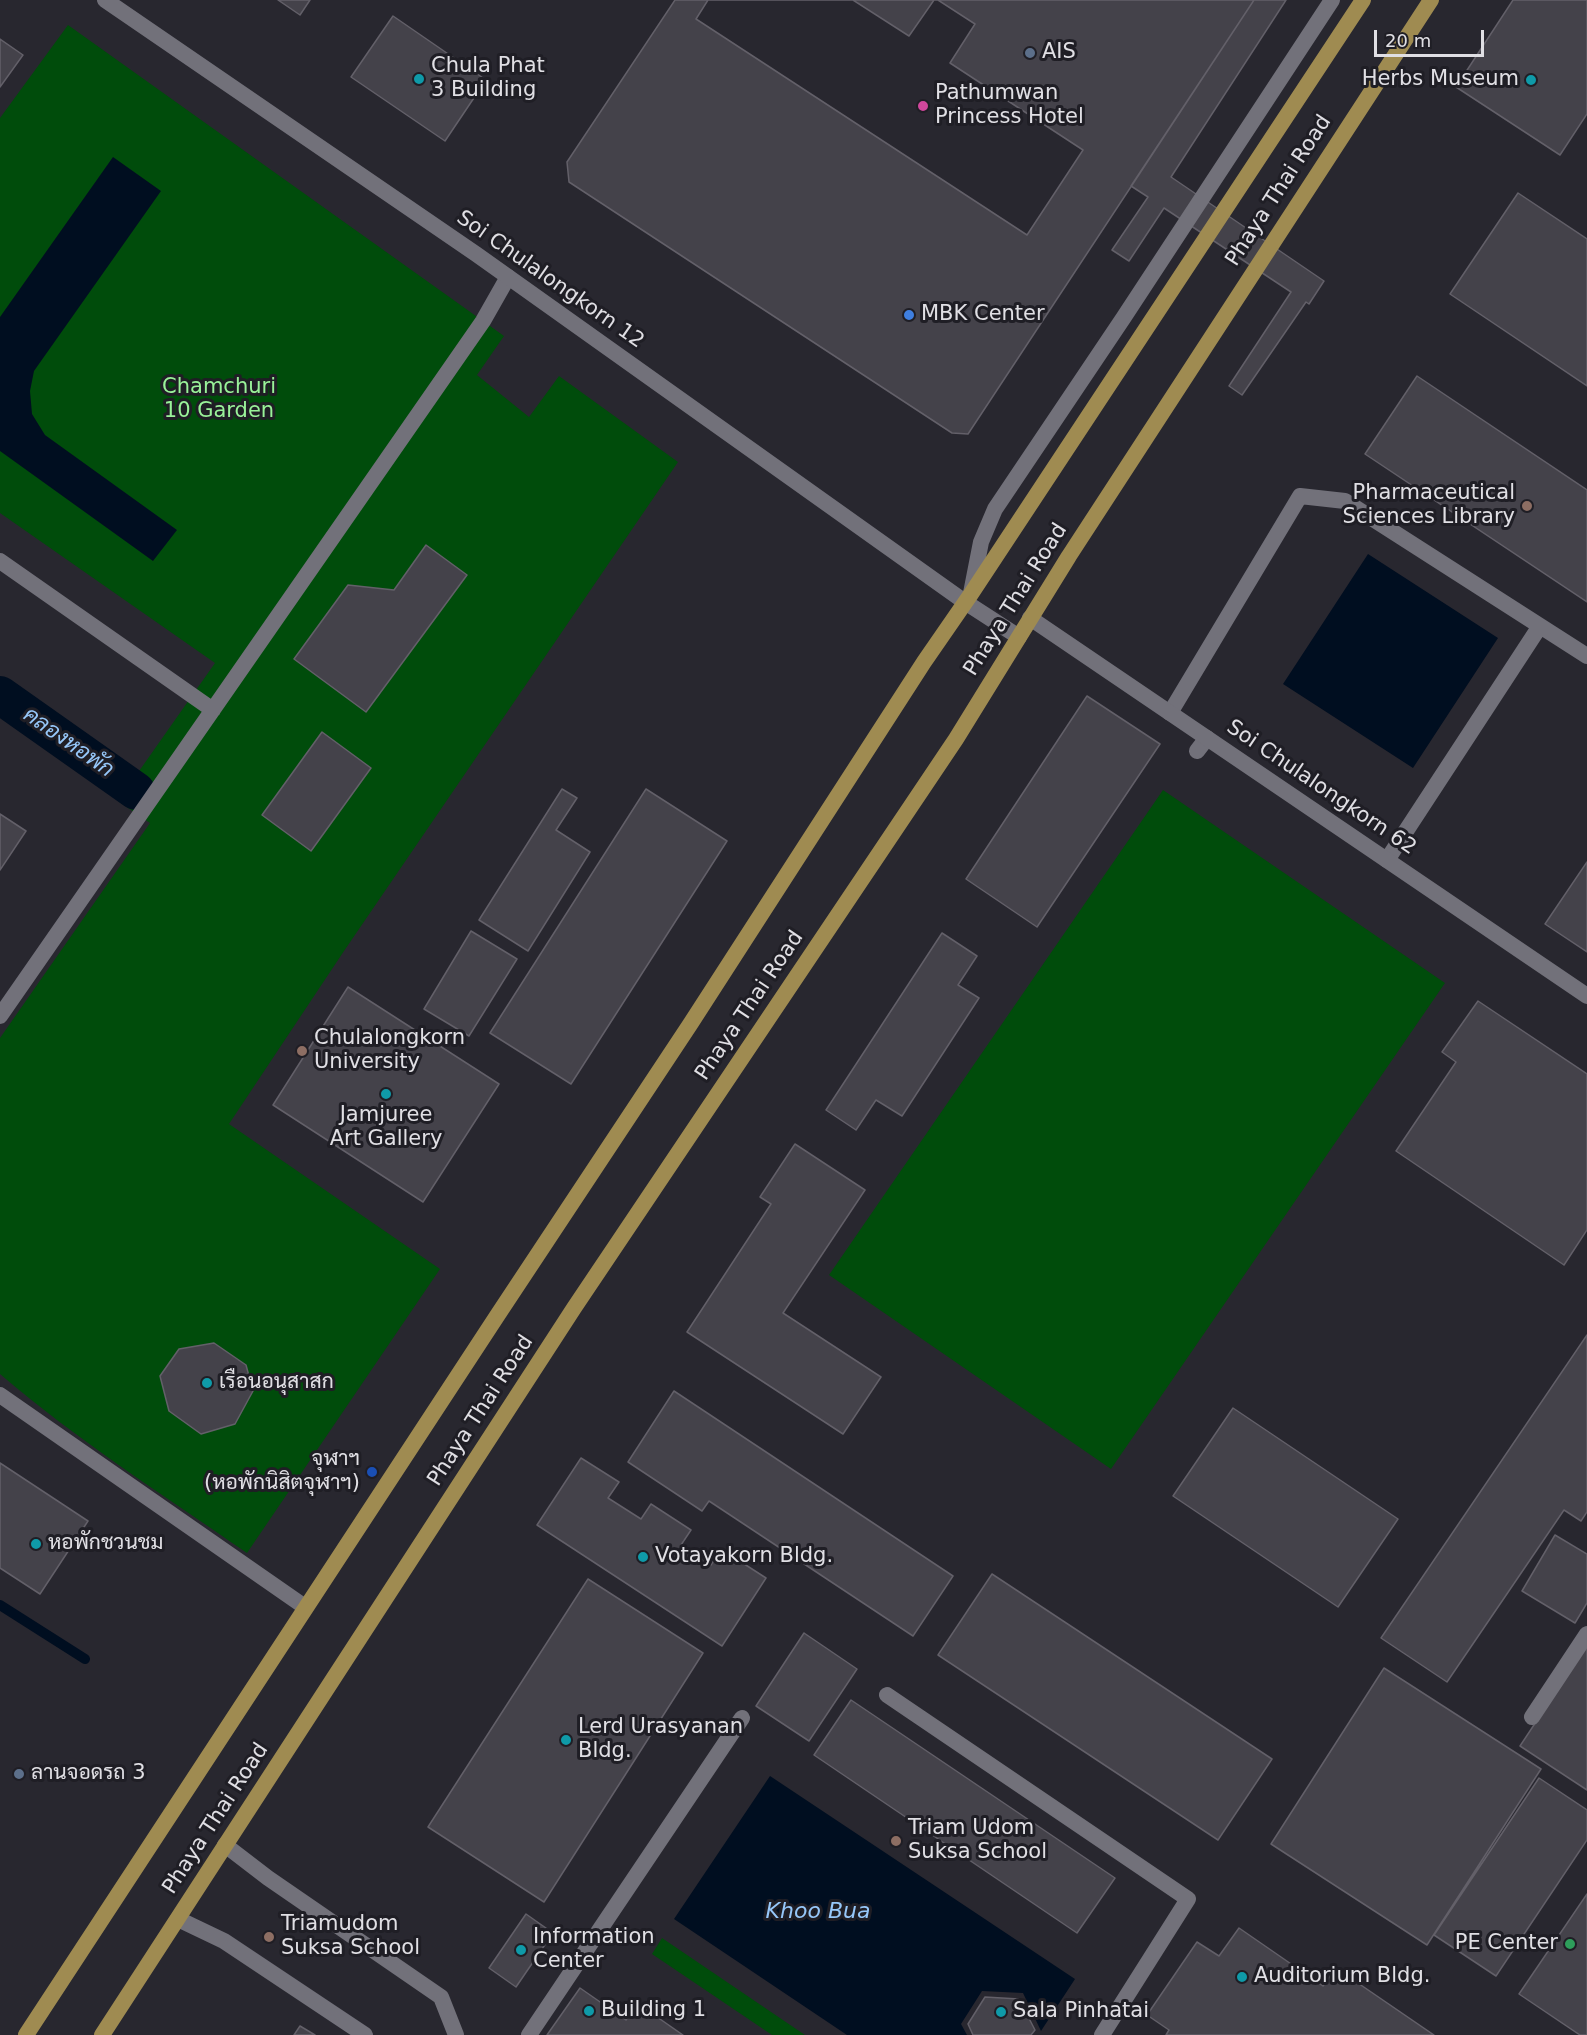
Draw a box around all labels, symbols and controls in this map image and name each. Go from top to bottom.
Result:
scale bar [1377,18,1486,56]
text: 20 m [1385,30,1431,51]
place label: AIS [1042,40,1076,66]
marker: AIS [1023,46,1037,60]
place label: Chula Phat 3 Building [431,54,545,104]
place label: Herbs Museum [1362,67,1519,93]
marker: Chula Phat 3 Building [412,72,426,86]
marker: Herbs Museum [1524,73,1538,87]
place label: Pathumwan Princess Hotel [935,81,1084,131]
marker: Pathumwan Princess Hotel [916,99,930,113]
street label: Phaya Thai Road [1221,111,1337,271]
street label: Soi Chulalongkorn 12 [451,206,649,354]
place label: MBK Center [921,302,1045,328]
marker: MBK Center [902,308,916,322]
park label: Chamchuri 10 Garden [162,375,276,425]
place label: Pharmaceutical Sciences Library [1343,481,1515,531]
marker: Pharmaceutical Sciences Library [1520,499,1534,513]
street label: Phaya Thai Road [959,519,1073,681]
water label: คลองหอพัก [18,702,118,784]
street label: Soi Chulalongkorn 62 [1221,715,1421,861]
street label: Phaya Thai Road [691,926,809,1086]
place label: Chulalongkorn University [314,1026,465,1076]
marker: Chulalongkorn University [295,1044,309,1058]
marker: Jamjuree Art Gallery [379,1087,393,1101]
place label: Jamjuree Art Gallery [330,1103,442,1153]
street label: Phaya Thai Road [423,1331,539,1491]
place label: เรือนอนุสาสก [219,1370,334,1396]
marker: เรือนอนุสาสก [200,1376,214,1390]
place label: จุฬาฯ (หอพักนิสิตจุฬาฯ) [204,1447,360,1497]
marker: จุฬาฯ (หอพักนิสิตจุฬาฯ) [365,1465,379,1479]
place label: หอพักชวนชม [48,1531,163,1557]
marker: หอพักชวนชม [29,1537,43,1551]
place label: Votayakorn Bldg. [655,1544,833,1570]
marker: Votayakorn Bldg. [636,1550,650,1564]
place label: Lerd Urasyanan Bldg. [578,1715,743,1765]
marker: Lerd Urasyanan Bldg. [559,1733,573,1747]
street label: Phaya Thai Road [158,1739,274,1899]
place label: ลานจอดรถ 3 [31,1761,146,1787]
marker: ลานจอดรถ 3 [12,1767,26,1781]
place label: Triam Udom Suksa School [908,1816,1047,1866]
marker: Triam Udom Suksa School [889,1834,903,1848]
water label: Khoo Bua [766,1899,870,1925]
place label: Triamudom Suksa School [281,1912,420,1962]
place label: Information Center [533,1925,655,1975]
marker: Triamudom Suksa School [262,1930,276,1944]
place label: PE Center [1455,1931,1558,1957]
marker: PE Center [1563,1937,1577,1951]
marker: Information Center [514,1943,528,1957]
place label: Auditorium Bldg. [1254,1964,1430,1990]
marker: Auditorium Bldg. [1235,1970,1249,1984]
place label: Building 1 [601,1998,706,2024]
place label: Sala Pinhatai [1013,1999,1149,2025]
marker: Building 1 [582,2004,596,2018]
marker: Sala Pinhatai [994,2005,1008,2019]

